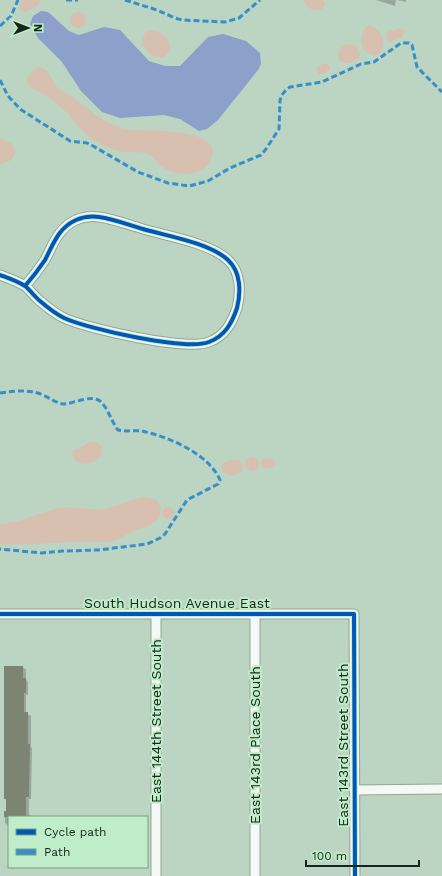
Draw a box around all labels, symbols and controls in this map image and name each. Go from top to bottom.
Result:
north arrow [8,8,48,48]
text: N [31,24,44,32]
street label: South Hudson Avenue East [84,595,270,611]
street label: East 144th Street South [148,639,164,803]
street label: East 143rd Street South [335,663,351,827]
street label: East 143rd Place South [247,666,263,824]
legend [8,816,148,868]
text: Cycle path [44,825,106,839]
scale bar [306,842,419,868]
text: Path [44,845,70,859]
text: 100 m [312,849,347,863]

